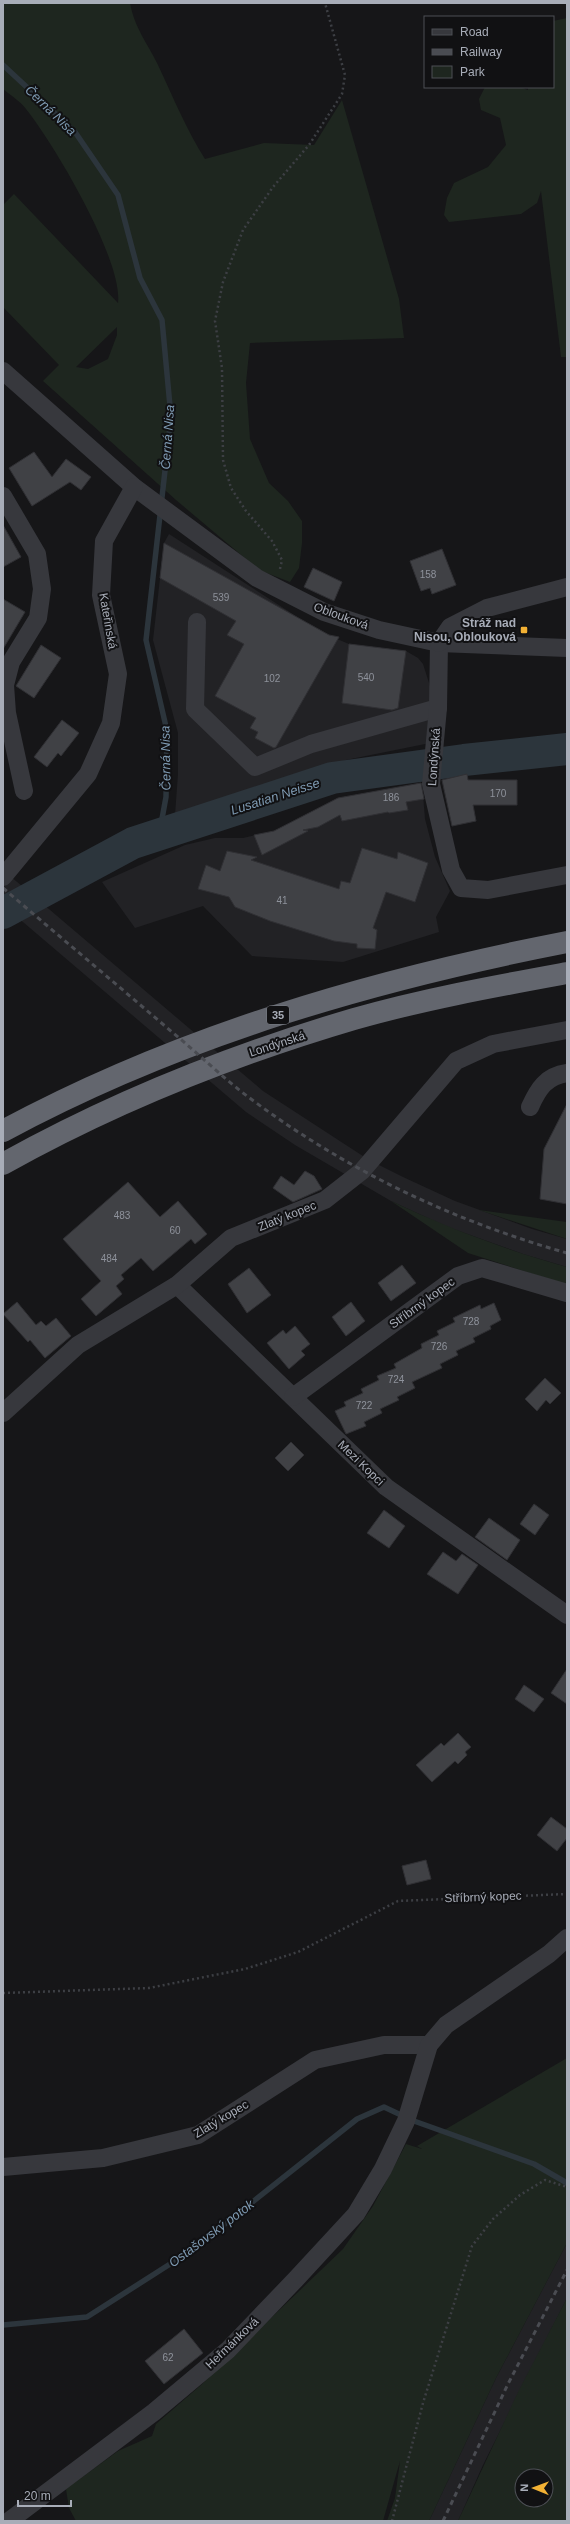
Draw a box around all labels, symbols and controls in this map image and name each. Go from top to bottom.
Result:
legend [424,16,554,88]
text: Road [460,25,489,39]
text: Railway [460,45,502,59]
text: Park [460,65,486,79]
water label: Černá Nisa [22,82,79,138]
water label: Černá Nisa [158,404,177,470]
house number: 158 [420,569,437,580]
street label: Kateřinská [96,592,120,650]
house number: 539 [213,592,230,603]
street label: Oblouková [312,600,371,632]
place label: Stráž nad Nisou, Oblouková [414,616,516,644]
marker: Stráž nad Nisou, Oblouková [519,625,529,635]
house number: 540 [358,672,375,683]
house number: 102 [264,673,281,684]
water label: Černá Nisa [157,725,174,791]
street label: Londýnská [425,727,443,786]
water label: Lusatian Neisse [229,775,321,818]
house number: 170 [490,788,507,799]
house number: 186 [383,792,400,803]
house number: 41 [276,895,288,906]
road number: 35 [267,1006,289,1024]
street label: Londýnská [247,1028,307,1060]
street label: Zlatý kopec [256,1198,318,1234]
house number: 483 [114,1210,131,1221]
house number: 60 [169,1225,181,1236]
house number: 484 [101,1253,118,1264]
street label: Stříbrný kopec [387,1275,457,1331]
house number: 728 [463,1316,480,1327]
house number: 726 [431,1341,448,1352]
house number: 724 [388,1374,405,1385]
house number: 722 [356,1400,373,1411]
street label: Mezi Kopci [335,1438,387,1488]
street label: Stříbrný kopec [444,1889,522,1905]
street label: Zlatý kopec [191,2097,251,2141]
water label: Ostašovský potok [166,2196,258,2270]
street label: Heřmánková [203,2314,262,2372]
house number: 62 [162,2352,174,2363]
north arrow [514,2468,554,2508]
scale bar [18,2482,71,2508]
text: N [518,2484,530,2492]
text: 20 m [24,2489,51,2503]

